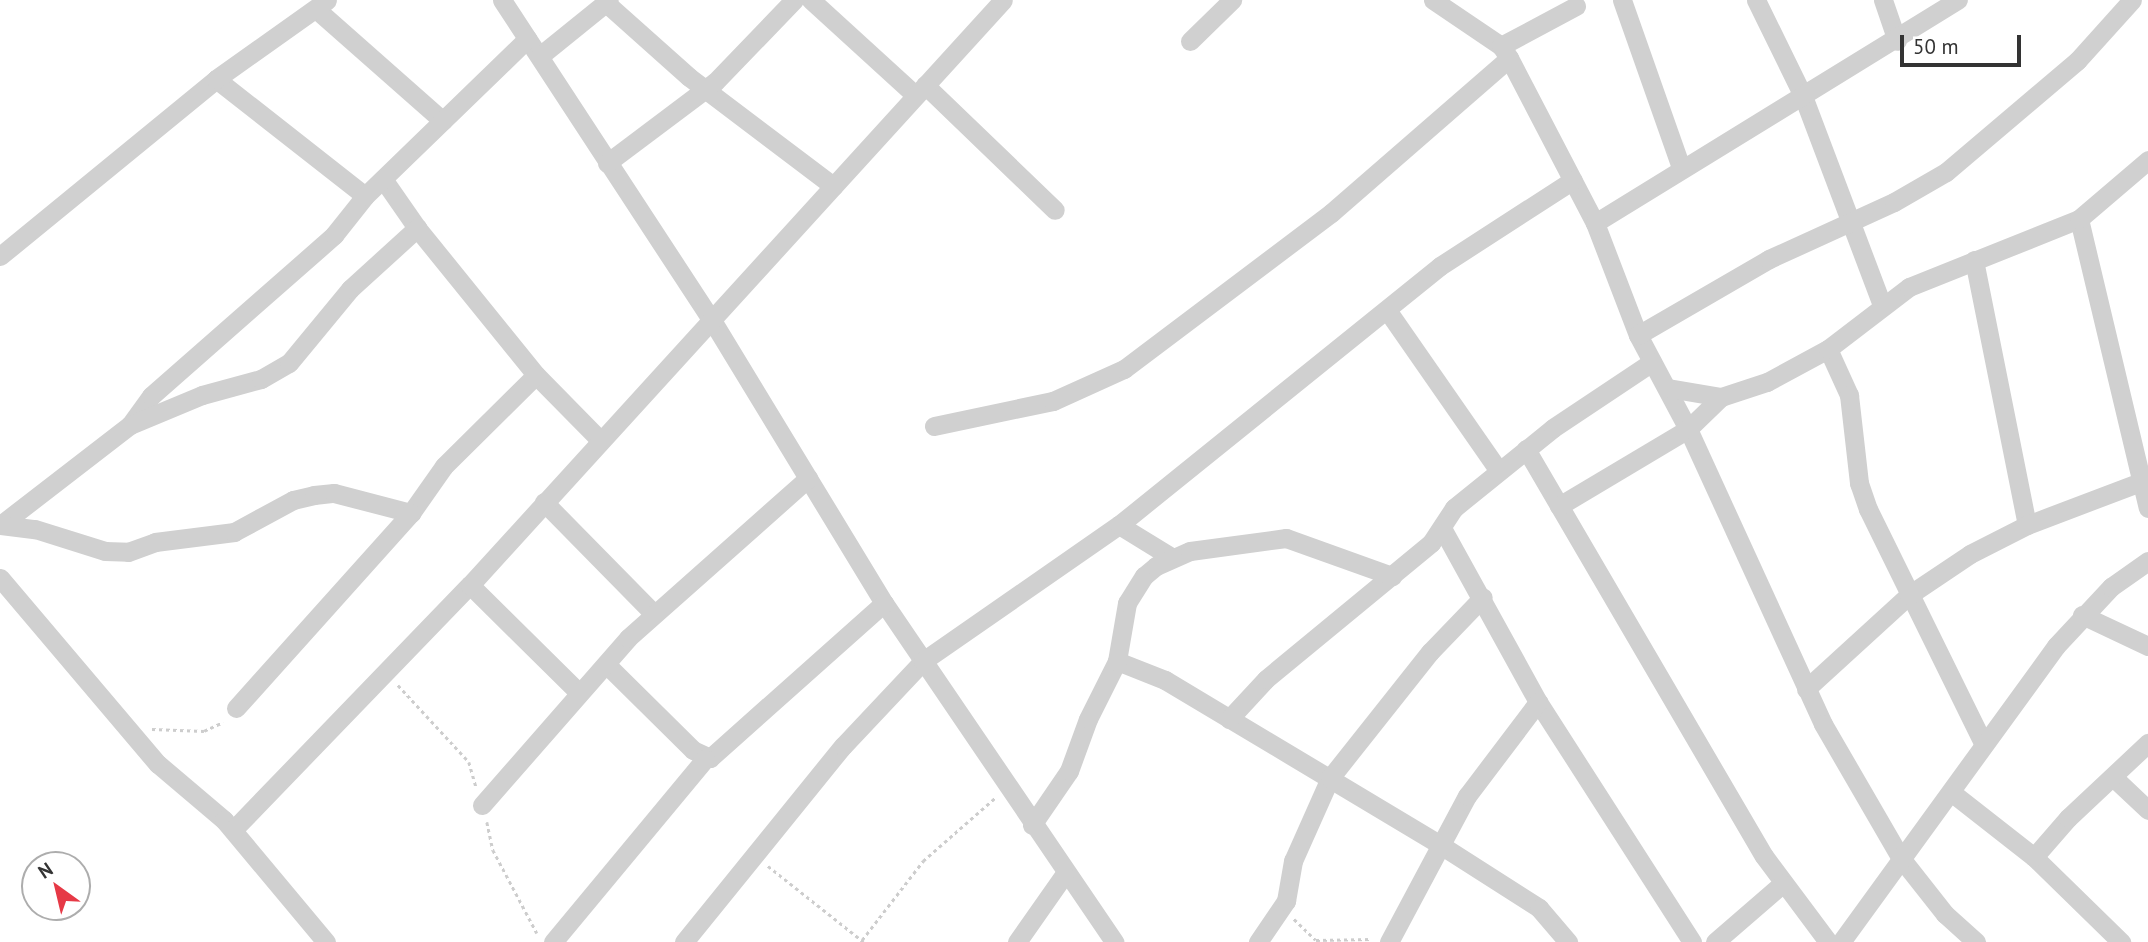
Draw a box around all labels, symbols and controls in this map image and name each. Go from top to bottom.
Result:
scale bar [1903,21,2024,65]
text: 50 m [1913,33,1959,60]
north arrow [21,851,91,921]
text: N [33,857,57,884]

